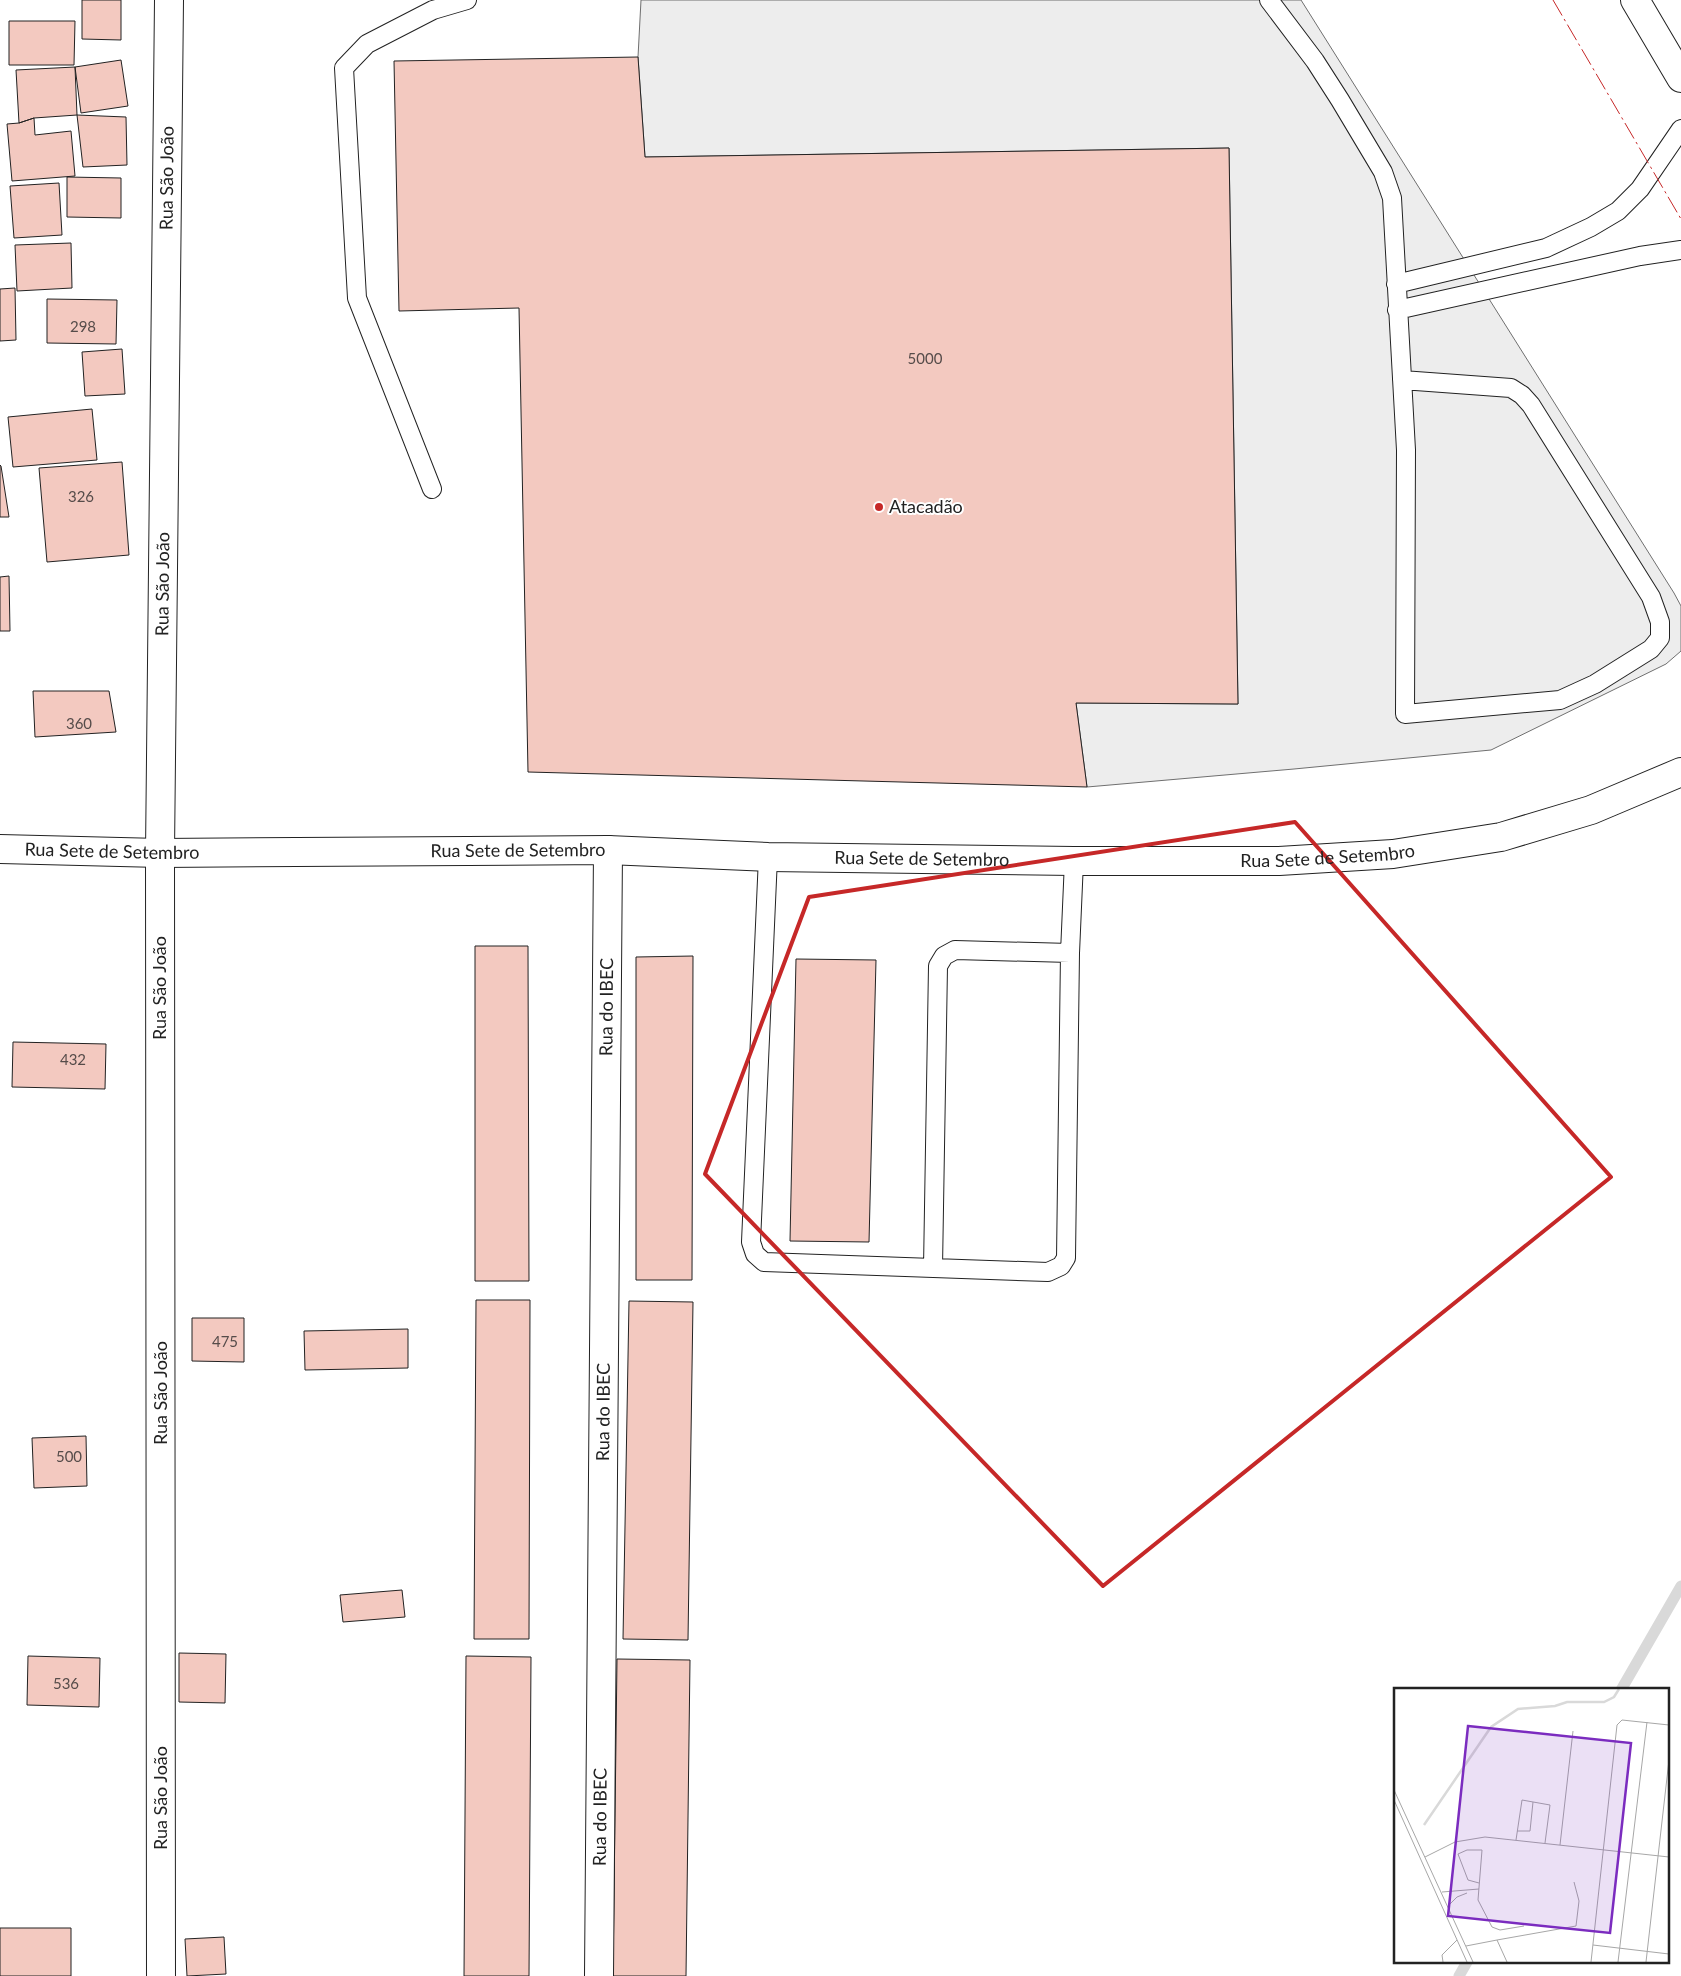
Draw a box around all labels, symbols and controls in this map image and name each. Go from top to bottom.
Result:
street label: Rua São João [155,126,178,230]
house number: 298 [70,317,96,335]
house number: 5000 [908,349,943,367]
house number: 326 [68,487,94,505]
place label: Atacadão [889,495,963,517]
marker: Atacadão [873,501,885,513]
street label: Rua São João [150,532,173,636]
house number: 360 [66,714,92,732]
street label: Rua Sete de Setembro [24,838,199,863]
street label: Rua Sete de Setembro [430,838,605,861]
street label: Rua Sete de Setembro [1240,839,1416,871]
street label: Rua Sete de Setembro [834,846,1009,870]
street label: Rua São João [148,936,170,1040]
street label: Rua do IBEC [594,958,617,1056]
house number: 432 [60,1050,86,1068]
house number: 475 [212,1332,238,1350]
street label: Rua São João [149,1341,171,1445]
street label: Rua do IBEC [591,1363,614,1461]
house number: 500 [56,1447,82,1465]
house number: 536 [53,1674,79,1692]
inset map [1394,1688,1668,1964]
street label: Rua São João [149,1746,171,1850]
street label: Rua do IBEC [588,1768,611,1866]

